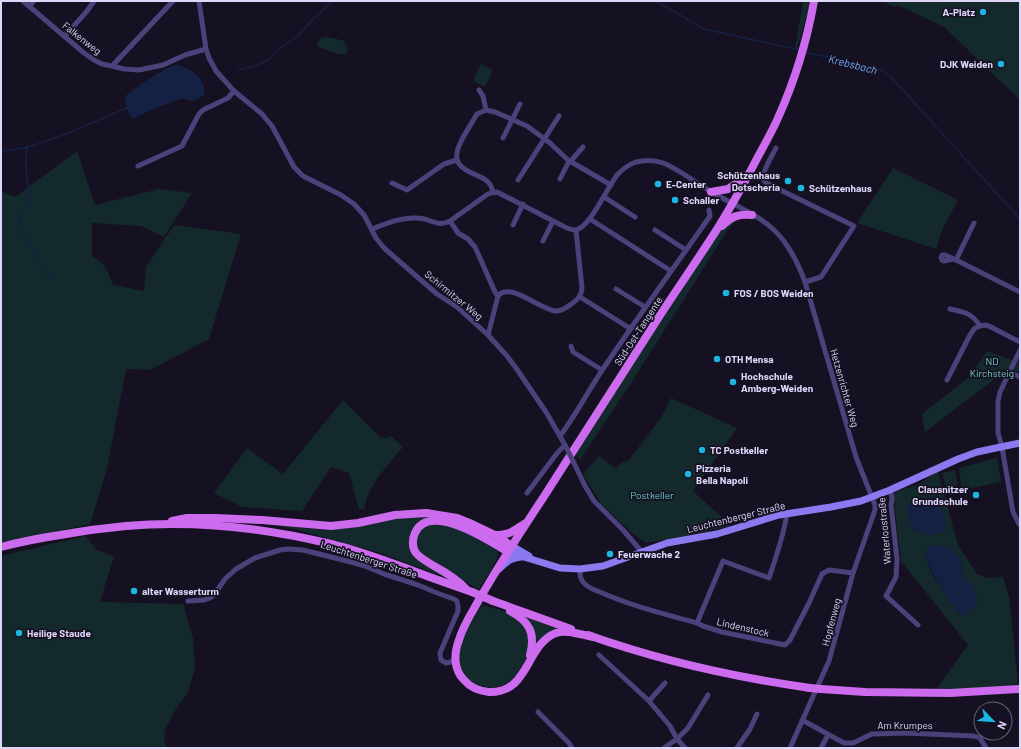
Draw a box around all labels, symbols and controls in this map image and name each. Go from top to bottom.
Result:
place label: A-Platz [942,6,975,18]
marker: A-Platz [978,7,988,17]
street label: Falkenweg [60,19,104,57]
water label: Krebsbach [827,52,879,76]
place label: DJK Weiden [940,58,993,70]
marker: DJK Weiden [996,59,1006,69]
place label: Schützenhaus Dotscheria [717,169,780,193]
marker: Schützenhaus Dotscheria [783,176,793,186]
place label: E-Center [666,178,706,190]
marker: E-Center [653,179,663,189]
place label: Schützenhaus [809,182,872,194]
marker: Schützenhaus [796,183,806,193]
place label: Schaller [683,194,719,206]
marker: Schaller [670,195,680,205]
street label: Schirmitzer Weg [422,268,486,322]
place label: FOS / BOS Weiden [734,287,814,299]
marker: FOS / BOS Weiden [721,288,731,298]
street label: Süd-Ost-Tangente [611,294,665,368]
street label: Hetzenrichter Weg [828,347,862,429]
place label: OTH Mensa [725,353,774,365]
marker: OTH Mensa [712,354,722,364]
park label: ND Kirchsteig [970,355,1014,379]
place label: Hochschule Amberg-Weiden [741,370,813,394]
marker: Hochschule Amberg-Weiden [728,377,738,387]
place label: TC Postkeller [710,444,768,456]
marker: TC Postkeller [697,445,707,455]
place label: Pizzeria Bella Napoli [696,462,748,486]
marker: Pizzeria Bella Napoli [683,469,693,479]
place label: Clausnitzer Grundschule [912,483,969,507]
park label: Postkeller [630,489,674,501]
marker: Clausnitzer Grundschule [971,490,981,500]
street label: Waterloostraße [875,497,893,565]
street label: Leuchtenberger Straße [686,499,786,535]
street label: Leuchtenberger Straße [319,538,419,580]
place label: Feuerwache 2 [618,548,680,560]
marker: Feuerwache 2 [605,549,615,559]
place label: alter Wasserturm [142,585,219,597]
marker: alter Wasserturm [129,586,139,596]
street label: Hopfenweg [819,597,843,647]
street label: Lindenstock [715,615,771,639]
place label: Heilige Staude [27,627,91,639]
marker: Heilige Staude [14,628,24,638]
north arrow [973,701,1013,741]
street label: Am Krumpes [877,719,933,731]
text: N [995,719,1010,732]

